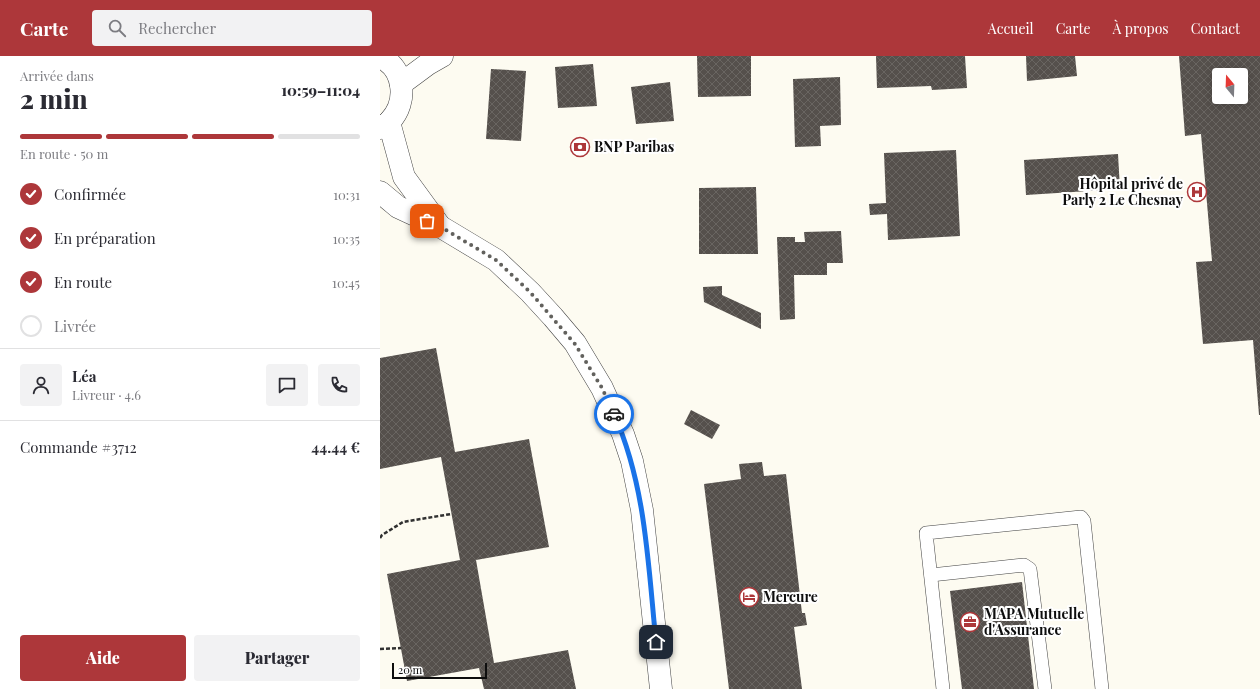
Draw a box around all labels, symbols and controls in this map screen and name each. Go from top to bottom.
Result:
search box [92,10,372,46]
text: Carte [20,15,68,41]
icon: search [106,17,128,39]
text: Rechercher [138,18,216,38]
text: Accueil [988,19,1034,38]
text: Carte [1056,19,1091,38]
text: À propos [1113,19,1169,38]
text: Contact [1191,19,1240,38]
text: Arrivée dans [20,67,94,84]
north arrow [1212,68,1248,104]
map controls [1212,68,1248,104]
text: 10:59–11:04 [281,80,360,100]
text: 2 min [20,81,88,116]
bank icon: BNP Paribas [569,136,591,158]
place label: BNP Paribas [594,137,674,156]
text: En route · 50 m [20,145,108,162]
place label: Hôpital privé de Parly 2 Le Chesnay [1062,174,1184,209]
hospital icon: Hôpital privé de Parly 2 Le Chesnay [1186,181,1208,203]
icon: check [20,183,42,205]
text: Confirmée [54,184,126,204]
text: 10:31 [333,186,360,203]
pin [410,204,444,238]
icon: bag [416,210,438,232]
icon: check [20,227,42,249]
text: En préparation [54,228,156,248]
text: 10:35 [333,230,360,247]
icon: check [20,271,42,293]
text: En route [54,272,112,292]
text: 10:45 [332,274,360,291]
text: Livrée [54,316,96,336]
button: person [20,364,62,406]
button: chat [266,364,308,406]
button: phone [318,364,360,406]
text: Léa [72,366,97,386]
text: Livreur · 4.6 [72,386,141,403]
courier [594,394,634,434]
icon: car [603,403,625,425]
text: Commande #3712 [20,437,137,457]
text: 44.44 € [311,437,360,457]
hotel icon: Mercure [738,586,760,608]
place label: Mercure [763,587,818,606]
place label: MAPA Mutuelle d'Assurance [984,604,1084,639]
office icon: MAPA Mutuelle d'Assurance [959,611,981,633]
pin [639,625,673,659]
icon: home [645,631,667,653]
button: Aide [20,635,186,681]
button: Partager [194,635,360,681]
scale bar [392,661,487,680]
text: 20 m [398,662,422,677]

